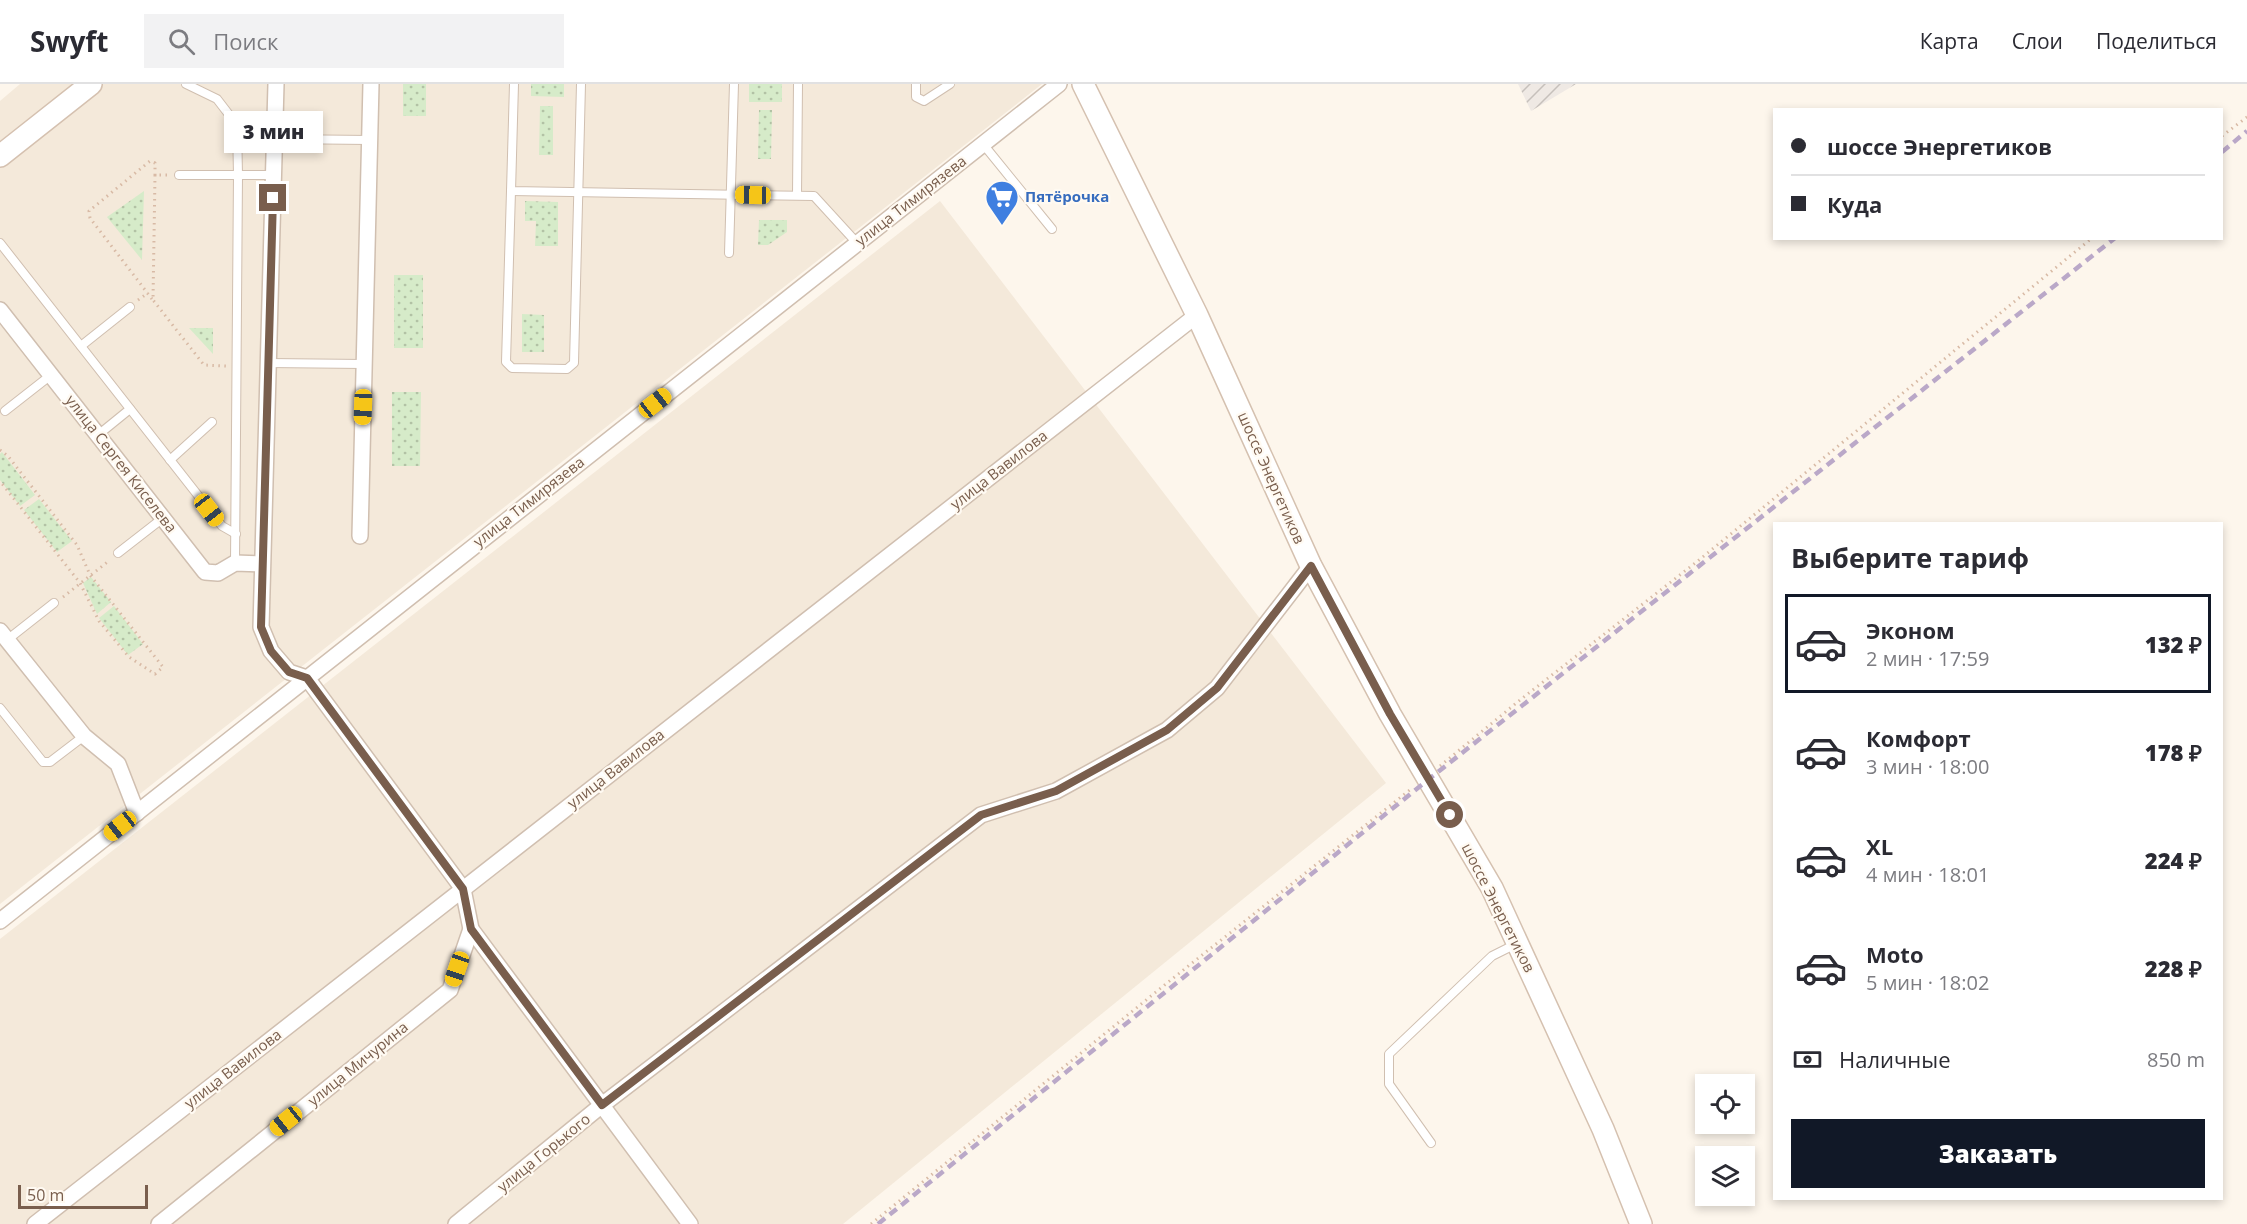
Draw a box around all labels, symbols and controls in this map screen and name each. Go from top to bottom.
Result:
search box [144,14,564,68]
text: Swyft [30,22,108,60]
icon: search [165,25,198,58]
text: Поиск [213,26,278,56]
text: Карта [1920,27,1979,55]
text: Слои [2012,27,2063,55]
text: Поделиться [2096,27,2217,55]
callout: 3 мин [224,111,322,153]
text: 3 мин [243,118,304,145]
text: шоссе Энергетиков [1827,131,2052,161]
street label: улица Тимирязева [851,151,970,250]
supermarket icon: Пятёрочка [984,179,1020,226]
route end [259,184,286,211]
car [735,186,771,204]
place label: Пятёрочка [1025,186,1109,206]
text: Куда [1827,189,1882,219]
car [635,385,675,421]
car [353,389,373,425]
street label: улица Сергея Киселева [62,390,182,536]
street label: шоссе Энергетиков [1234,408,1310,547]
street label: улица Вавилова [946,425,1051,513]
street label: улица Тимирязева [469,452,588,551]
car [191,490,227,530]
text: Выберите тариф [1791,539,2029,576]
text: Эконом [1866,615,1955,645]
icon: car [1794,617,1848,671]
text: 132 ₽ [2145,629,2202,659]
text: 2 мин · 17:59 [1866,645,1989,672]
text: Комфорт [1866,723,1971,753]
street label: улица Вавилова [563,724,668,812]
icon: car [1794,725,1848,779]
text: 178 ₽ [2145,737,2202,767]
text: 3 мин · 18:00 [1866,753,1989,780]
route start [1436,801,1463,828]
car [100,808,140,844]
text: XL [1866,831,1893,861]
icon: car [1794,833,1848,887]
street label: шоссе Энергетиков [1458,840,1540,976]
text: 224 ₽ [2145,845,2202,875]
text: 4 мин · 18:01 [1866,861,1989,888]
text: Moto [1866,939,1924,969]
icon: car [1794,941,1848,995]
car [443,949,471,989]
text: 228 ₽ [2145,953,2202,983]
text: 5 мин · 18:02 [1866,969,1989,996]
street label: улица Мичурина [303,1017,412,1110]
street label: улица Вавилова [180,1024,285,1112]
icon: cash [1791,1043,1824,1076]
text: Наличные [1839,1044,1951,1074]
text: 850 m [2147,1046,2205,1073]
map controls [1695,1074,1755,1206]
button: locate [1695,1074,1755,1134]
car [266,1103,306,1139]
street label: улица Горького [493,1108,594,1196]
button: Заказать [1791,1119,2205,1188]
button: layers [1695,1146,1755,1206]
scale bar [18,1182,148,1210]
text: 50 m [27,1184,64,1206]

